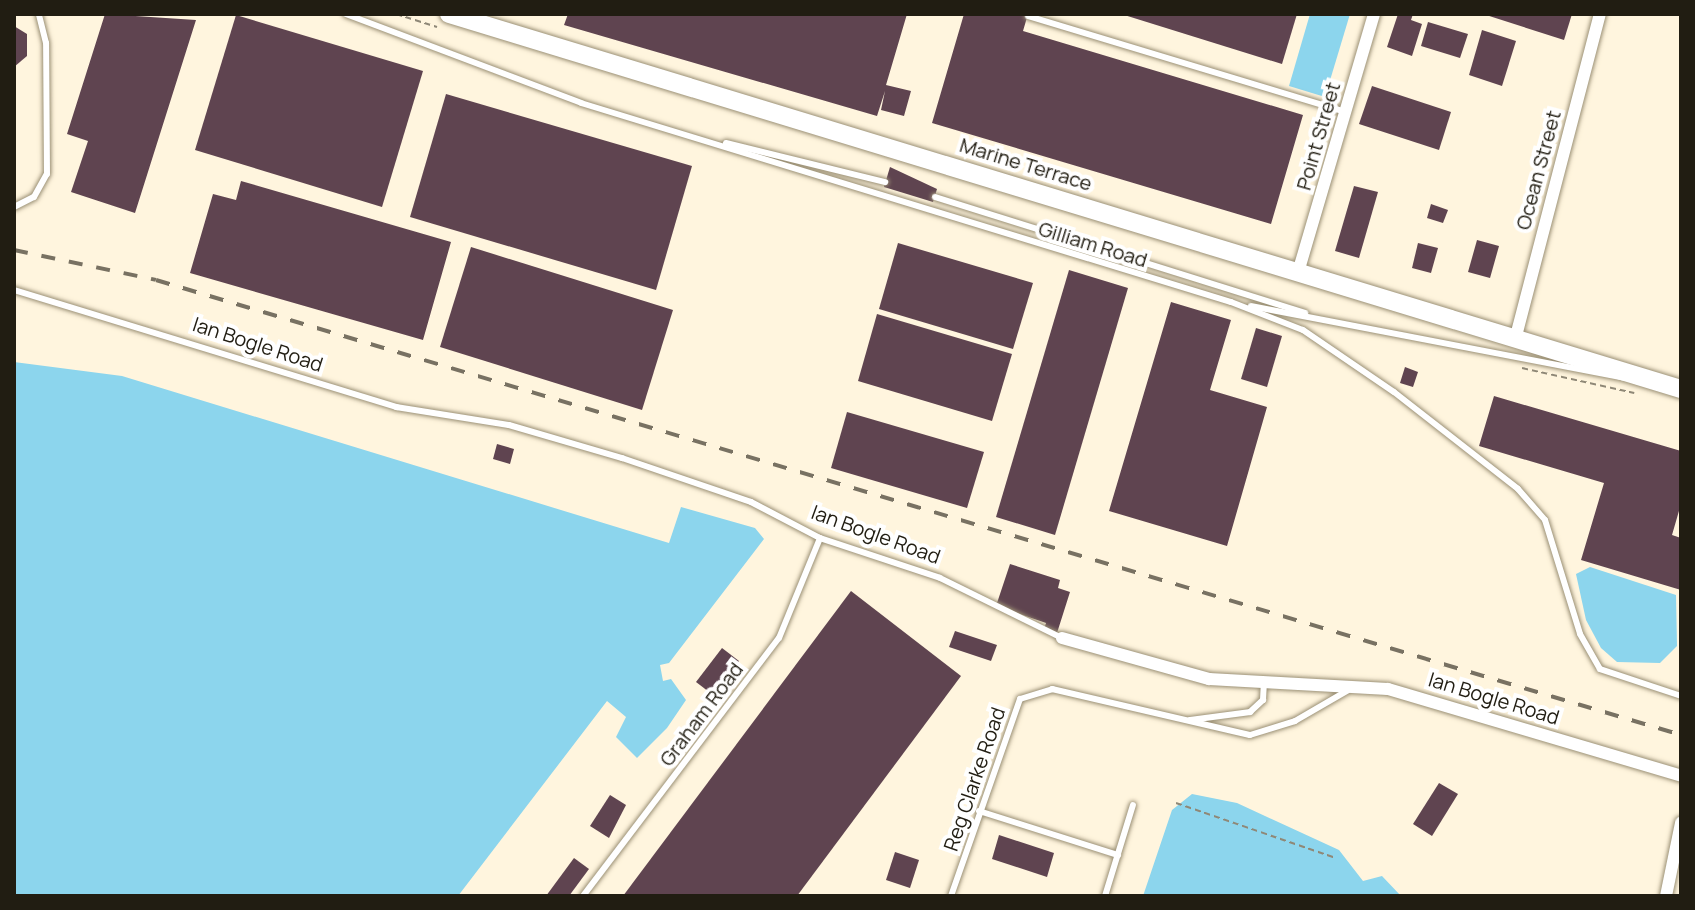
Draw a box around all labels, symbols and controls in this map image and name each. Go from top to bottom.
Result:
street label: Point Street [1291,79,1345,193]
street label: Ocean Street [1511,108,1565,232]
street label: Marine Terrace [957,133,1095,195]
street label: Gilliam Road [1036,216,1150,272]
street label: Ian Bogle Road [190,312,326,376]
street label: Ian Bogle Road [808,500,944,568]
street label: Graham Road [654,658,748,770]
street label: Ian Bogle Road [1426,667,1562,729]
street label: Reg Clarke Road [938,704,1010,854]

